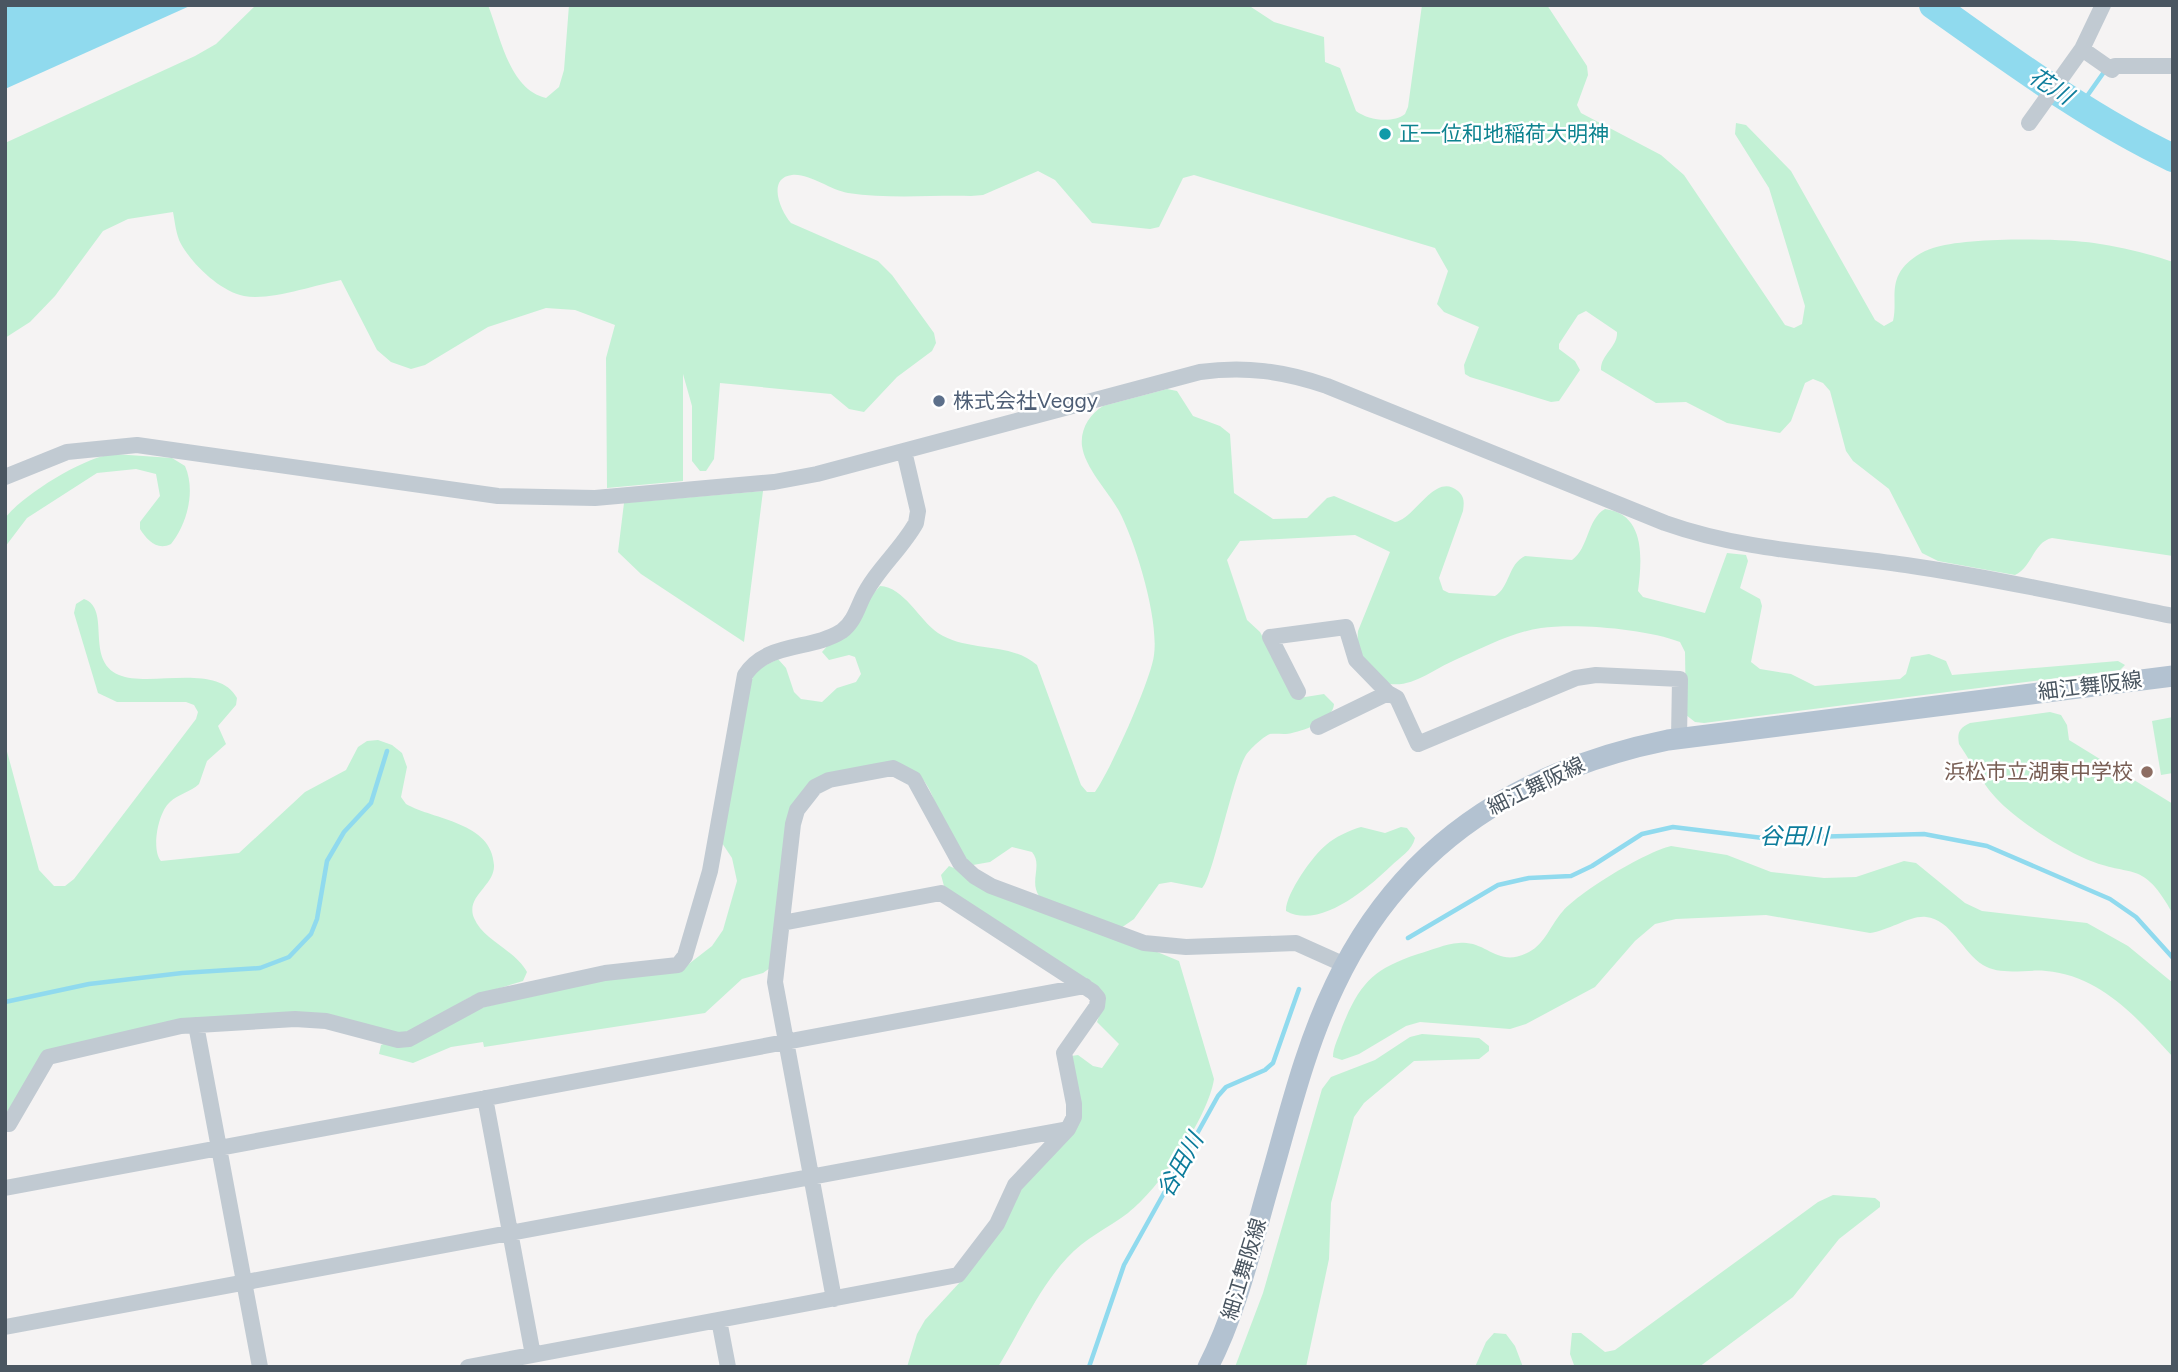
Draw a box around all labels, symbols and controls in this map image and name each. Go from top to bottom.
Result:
water label: 花川 [2024,62,2080,112]
place label: 正一位和地稲荷大明神 [1399,121,1609,146]
marker: 正一位和地稲荷大明神 [1377,126,1393,142]
place label: 株式会社Veggy [953,388,1098,413]
marker: 株式会社Veggy [931,393,947,409]
street label: 細江舞阪線 [2036,667,2144,704]
street label: 細江舞阪線 [1483,751,1588,820]
place label: 浜松市立湖東中学校 [1944,759,2133,784]
marker: 浜松市立湖東中学校 [2139,764,2155,780]
water label: 谷田川 [1760,822,1832,850]
water label: 谷田川 [1151,1125,1210,1202]
street label: 細江舞阪線 [1216,1215,1271,1323]

